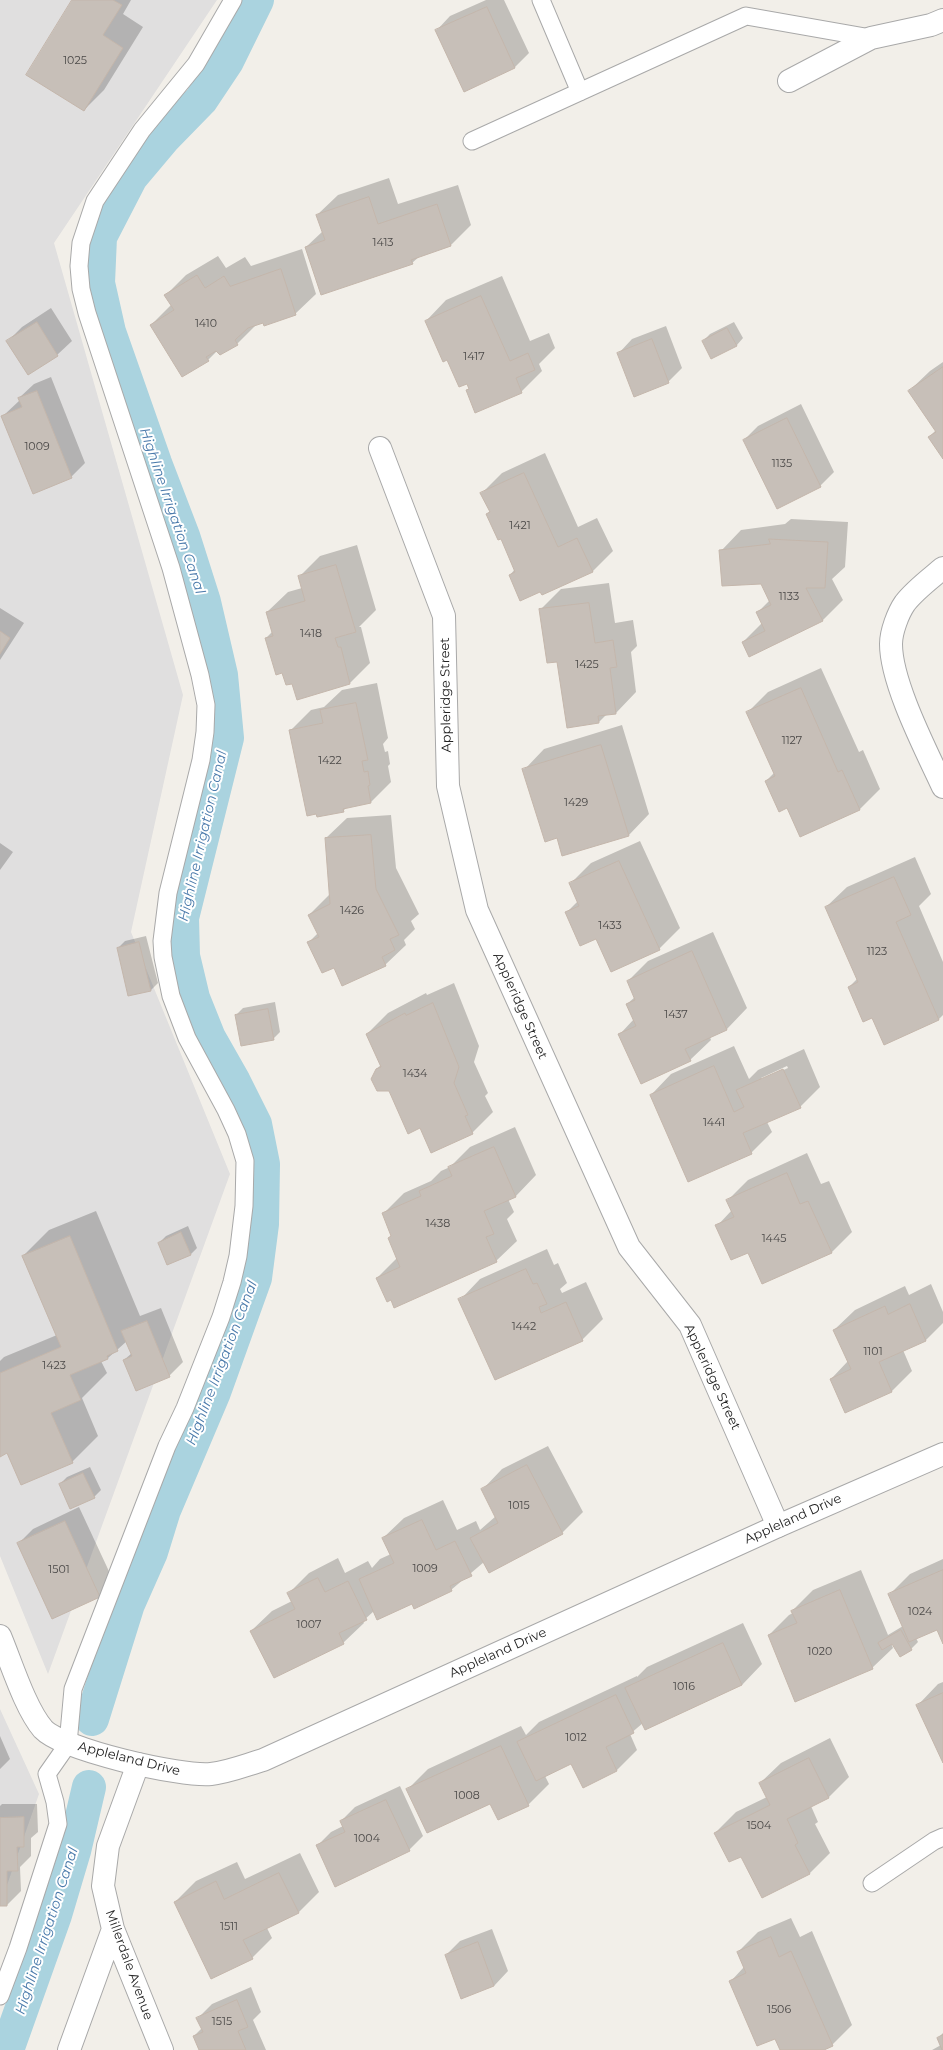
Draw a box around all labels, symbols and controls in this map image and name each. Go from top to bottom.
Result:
house number: 1025 [63,54,87,68]
house number: 1413 [372,236,394,250]
house number: 1410 [195,317,217,331]
house number: 1417 [463,350,485,364]
water label: Highline Irrigation Canal [136,426,208,596]
house number: 1009 [24,440,50,454]
house number: 1135 [772,457,792,471]
house number: 1421 [509,519,531,533]
house number: 1133 [779,590,799,604]
house number: 1418 [300,627,322,641]
street label: Appleridge Street [437,637,455,753]
house number: 1425 [575,658,599,672]
house number: 1127 [782,734,802,748]
water label: Highline Irrigation Canal [175,749,231,923]
house number: 1422 [318,754,342,768]
house number: 1429 [564,796,588,810]
house number: 1426 [340,904,364,918]
house number: 1433 [598,919,622,933]
house number: 1123 [867,945,887,959]
street label: Appleridge Street [489,950,551,1062]
house number: 1437 [664,1008,688,1022]
house number: 1434 [403,1067,427,1081]
house number: 1441 [703,1116,725,1130]
house number: 1438 [426,1217,450,1231]
house number: 1445 [762,1232,786,1246]
water label: Highline Irrigation Canal [183,1278,261,1448]
house number: 1442 [512,1320,536,1334]
street label: Appleridge Street [681,1322,743,1432]
house number: 1101 [863,1345,883,1359]
house number: 1423 [42,1359,66,1373]
street label: Appleland Drive [742,1491,844,1547]
house number: 1015 [508,1499,530,1513]
house number: 1009 [412,1562,438,1576]
house number: 1501 [48,1563,70,1577]
house number: 1024 [908,1605,932,1619]
house number: 1007 [297,1618,321,1632]
street label: Appleland Drive [447,1625,549,1681]
house number: 1020 [808,1645,832,1659]
house number: 1016 [673,1680,695,1694]
house number: 1012 [565,1731,587,1745]
street label: Appleland Drive [76,1739,182,1779]
house number: 1008 [454,1789,480,1803]
house number: 1504 [747,1819,771,1833]
house number: 1004 [354,1832,380,1846]
water label: Highline Irrigation Canal [12,1845,82,2017]
street label: Millerdale Avenue [102,1908,156,2022]
house number: 1511 [220,1920,238,1934]
house number: 1506 [767,2003,791,2017]
house number: 1515 [212,2015,232,2029]

